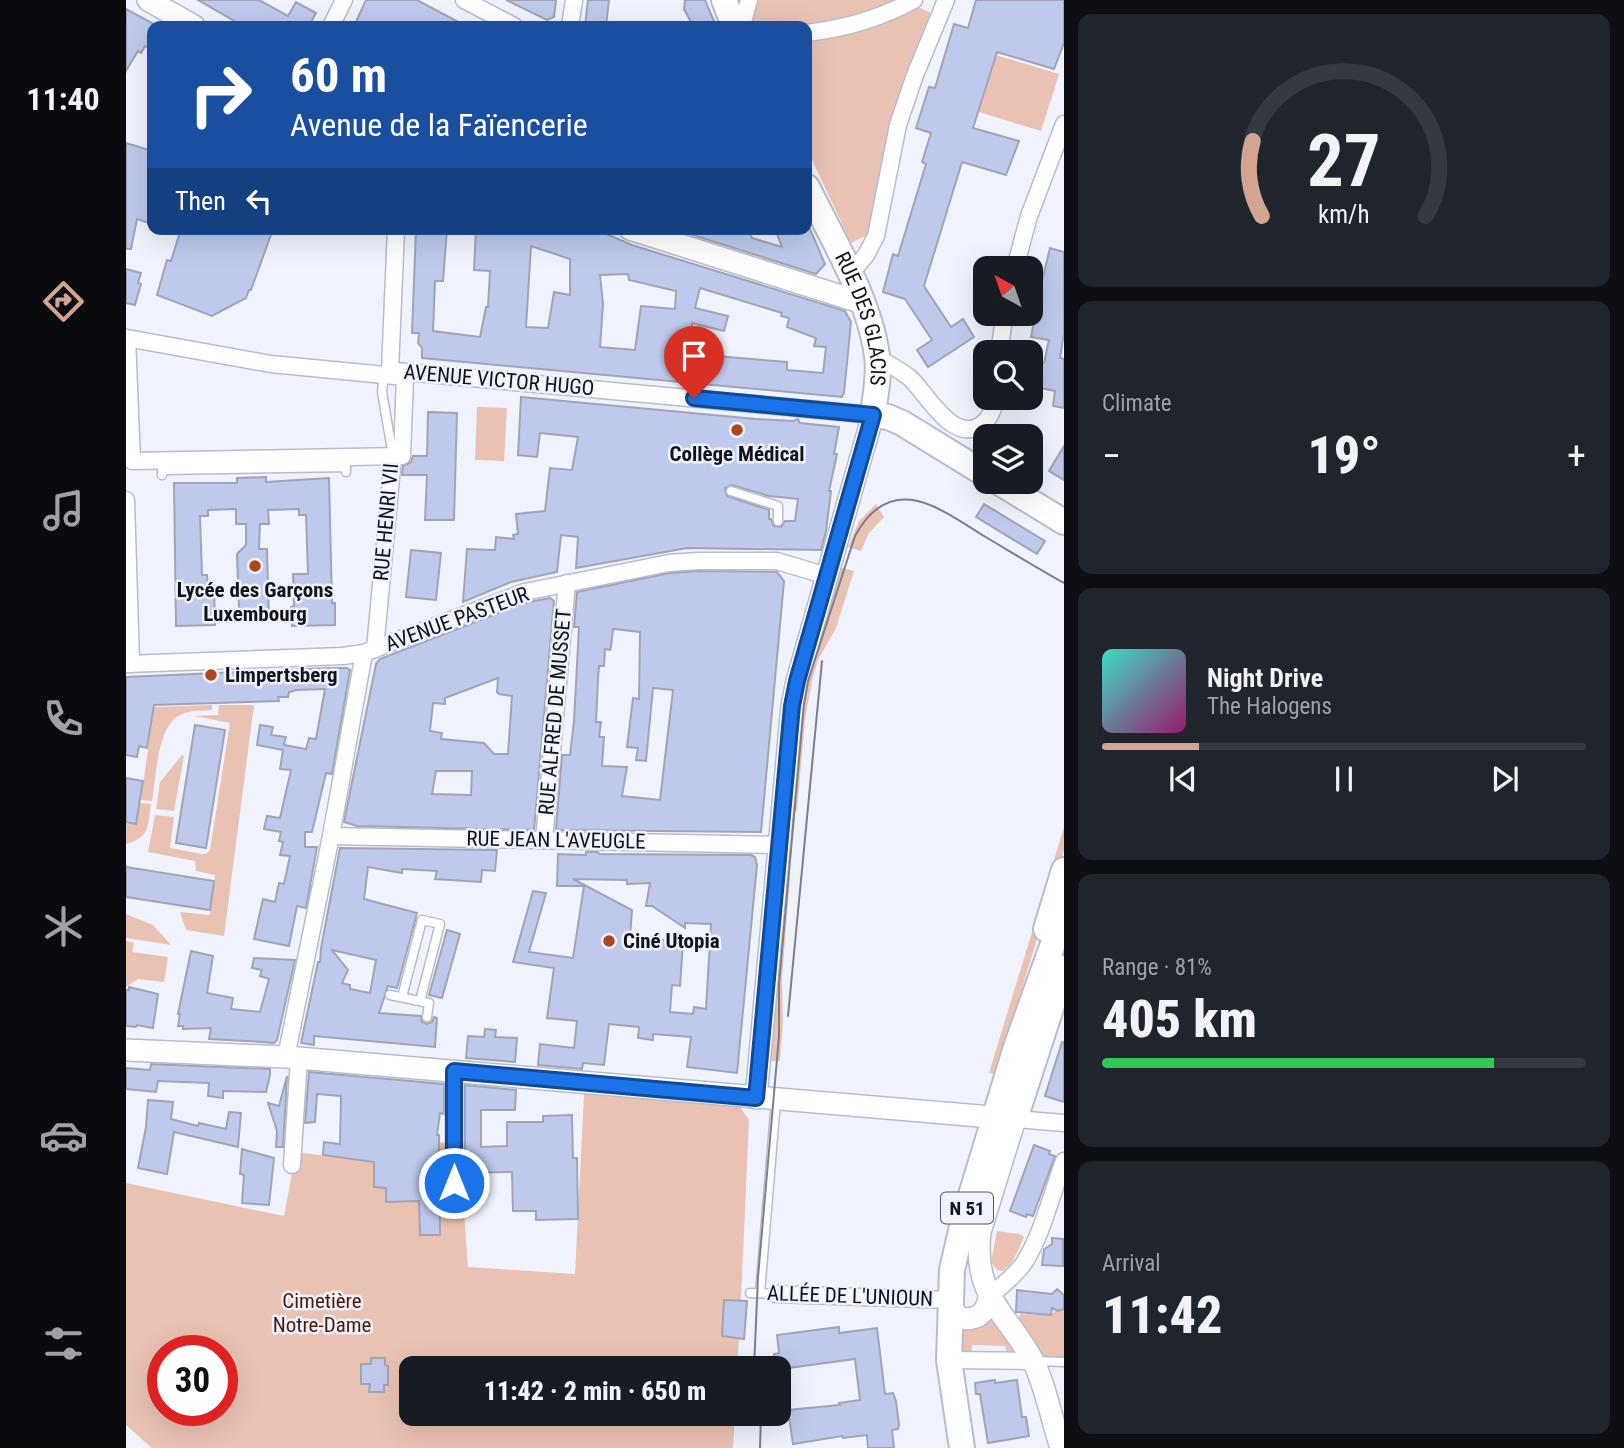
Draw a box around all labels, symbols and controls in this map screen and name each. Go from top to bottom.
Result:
text: 60 m [290,47,387,104]
icon: right [175,49,266,140]
text: 11:40 [26,80,100,118]
text: Avenue de la Faïencerie [290,106,588,144]
text: 27 [1307,119,1381,205]
icon: left [240,182,278,220]
text: Then [175,186,226,216]
text: km/h [1318,200,1370,229]
street label: RUE DES GLACIS [830,248,890,387]
north arrow [973,256,1043,326]
map controls [973,256,1043,494]
icon: directions [39,277,88,326]
pin [664,326,724,398]
icon: arrive [675,337,713,375]
button: search [973,340,1043,410]
street label: AVENUE VICTOR HUGO [403,360,595,400]
text: Climate [1102,390,1172,417]
marker: Collège Médical [729,422,745,438]
button: layers [973,424,1043,494]
text: 19° [1307,425,1381,486]
text: − [1102,434,1121,478]
text: + [1567,434,1586,478]
place label: Collège Médical [669,442,805,466]
street label: RUE HENRI VII [369,462,403,582]
icon: music [39,486,88,535]
marker: Lycée des Garçons Luxembourg [247,558,263,574]
place label: Lycée des Garçons Luxembourg [177,578,333,626]
street label: AVENUE PASTEUR [382,582,532,656]
street label: RUE ALFRED DE MUSSET [534,608,576,816]
place label: Limpertsberg [225,663,338,687]
text: Night Drive [1207,663,1323,693]
marker: Limpertsberg [203,667,219,683]
text: The Halogens [1207,693,1332,720]
icon: phone [39,694,88,743]
icon: previous [1164,760,1202,798]
icon: pause [1325,760,1363,798]
icon: next [1486,760,1524,798]
street label: RUE JEAN L'AVEUGLE [466,826,646,854]
icon: climate [39,902,88,951]
place label: Ciné Utopia [623,929,720,953]
marker: Ciné Utopia [601,933,617,949]
text: Range · 81% [1102,954,1212,981]
text: 405 km [1102,989,1257,1050]
icon: car [39,1111,88,1160]
position arrow [417,1146,491,1220]
road number: N 51 [941,1192,993,1224]
text: Arrival [1102,1250,1161,1277]
street label: ALLÉE DE L'UNIOUN [767,1281,933,1311]
text: 11:42 [1102,1285,1222,1346]
park label: Cimetière Notre-Dame [273,1289,372,1337]
icon: filters [39,1319,88,1368]
speed limit sign: 30 [147,1335,238,1426]
text: 11:42 · 2 min · 650 m [484,1376,706,1406]

